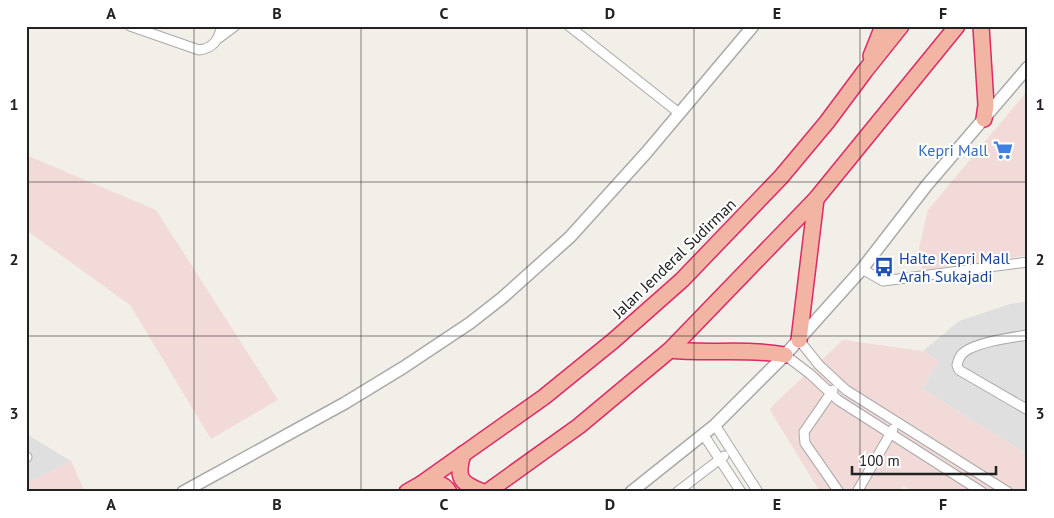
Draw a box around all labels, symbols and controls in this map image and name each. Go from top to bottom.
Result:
text: A [106,3,116,23]
text: B [272,3,282,23]
text: C [440,3,449,23]
text: D [605,3,615,23]
text: E [773,3,781,23]
text: F [939,3,947,23]
text: 1 [9,94,19,114]
text: 1 [1035,94,1045,114]
supermarket icon: Kepri Mall [992,139,1014,161]
place label: Kepri Mall [918,140,988,160]
street label: Jalan Jenderal Sudirman [607,194,740,323]
place label: Halte Kepri Mall Arah Sukajadi [899,248,1010,286]
text: 2 [9,249,19,269]
text: 2 [1035,249,1045,269]
bus stop icon: Halte Kepri Mall Arah Sukajadi [873,256,895,278]
text: 3 [9,403,19,423]
text: 3 [1035,403,1045,423]
scale bar [852,443,995,475]
text: 100 m [859,451,900,470]
text: A [106,494,116,514]
text: B [272,494,282,514]
text: C [440,494,449,514]
text: D [605,494,615,514]
text: E [773,494,781,514]
text: F [939,494,947,514]

